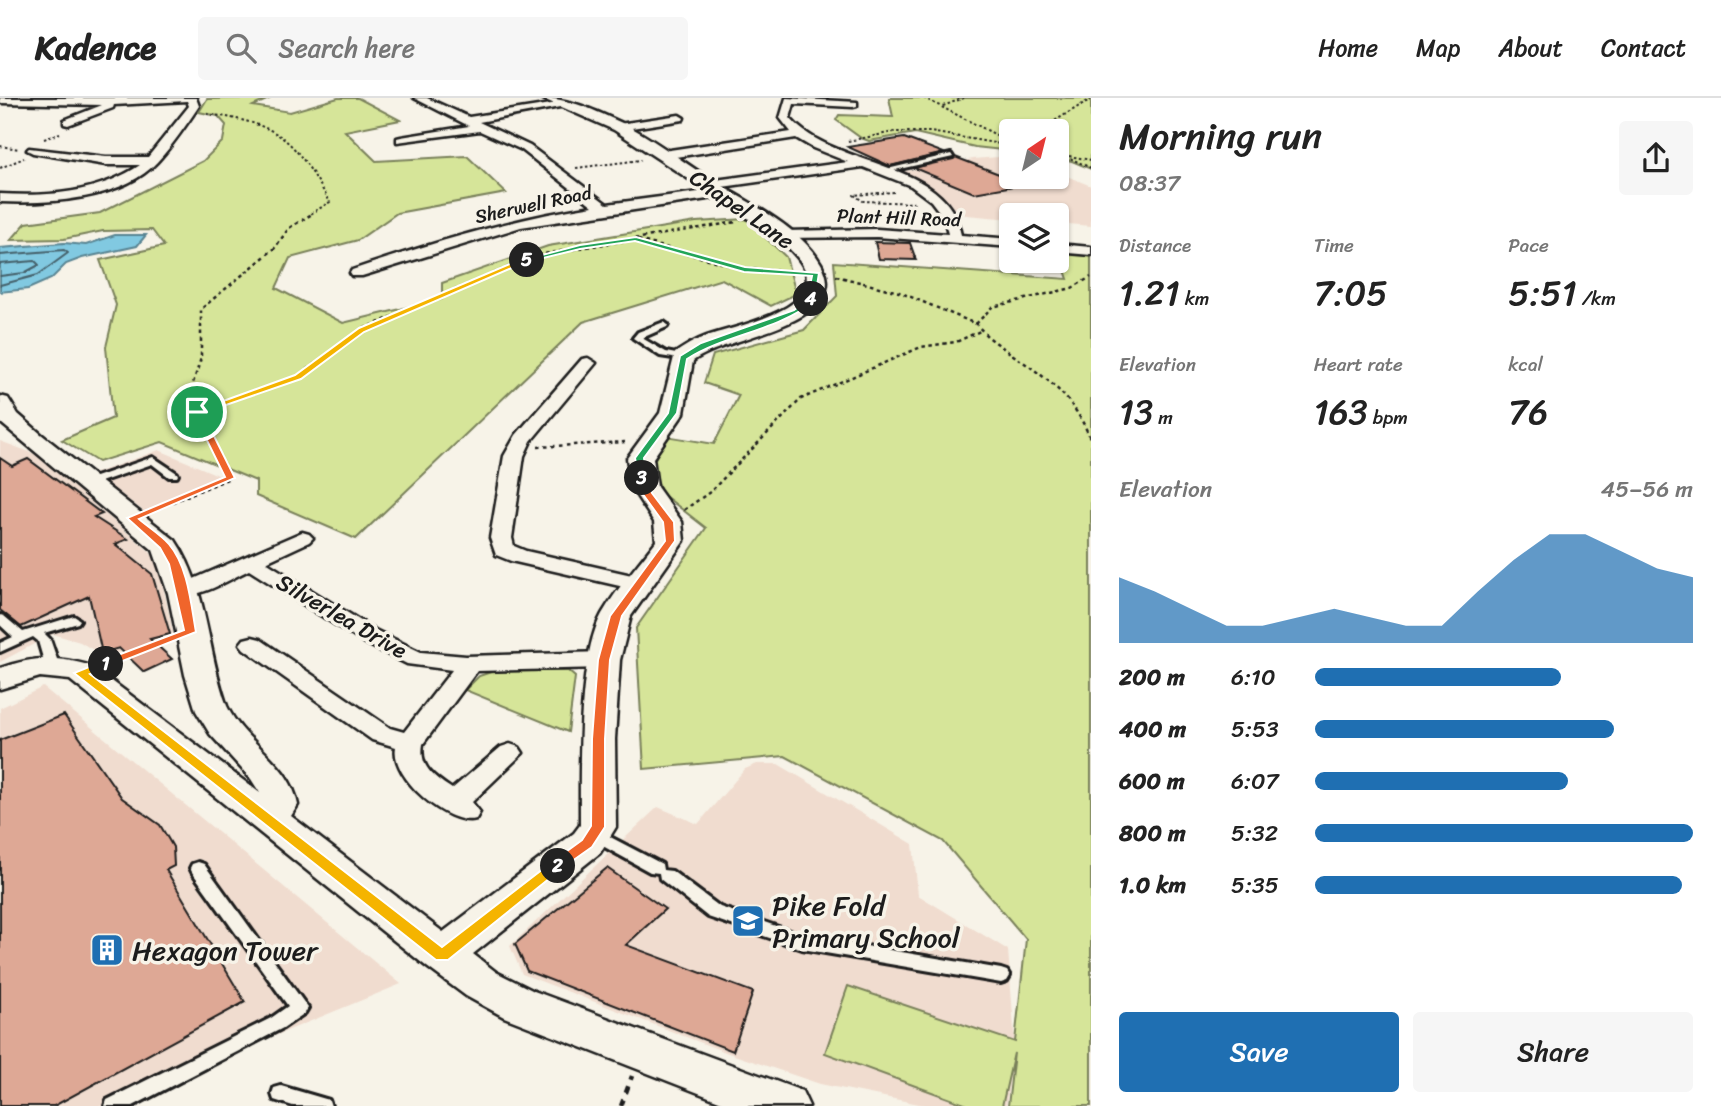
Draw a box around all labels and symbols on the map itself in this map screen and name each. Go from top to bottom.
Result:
north arrow [999,119,1069,189]
street label: Chapel Lane [680,158,803,261]
street label: Sherwell Road [472,176,596,233]
street label: Plant Hill Road [836,199,964,236]
pin: 5 [510,242,544,278]
pin: 4 [794,282,828,316]
pin [167,382,227,442]
pin: 3 [624,460,660,496]
street label: Silverlea Drive [268,562,415,671]
pin: 1 [88,646,124,682]
pin: 2 [540,848,576,884]
place label: Pike Fold Primary School [772,881,961,962]
school or university icon: Pike Fold Primary School [729,902,767,940]
place label: Hexagon Tower [132,926,319,975]
building icon: Hexagon Tower [88,931,126,969]

